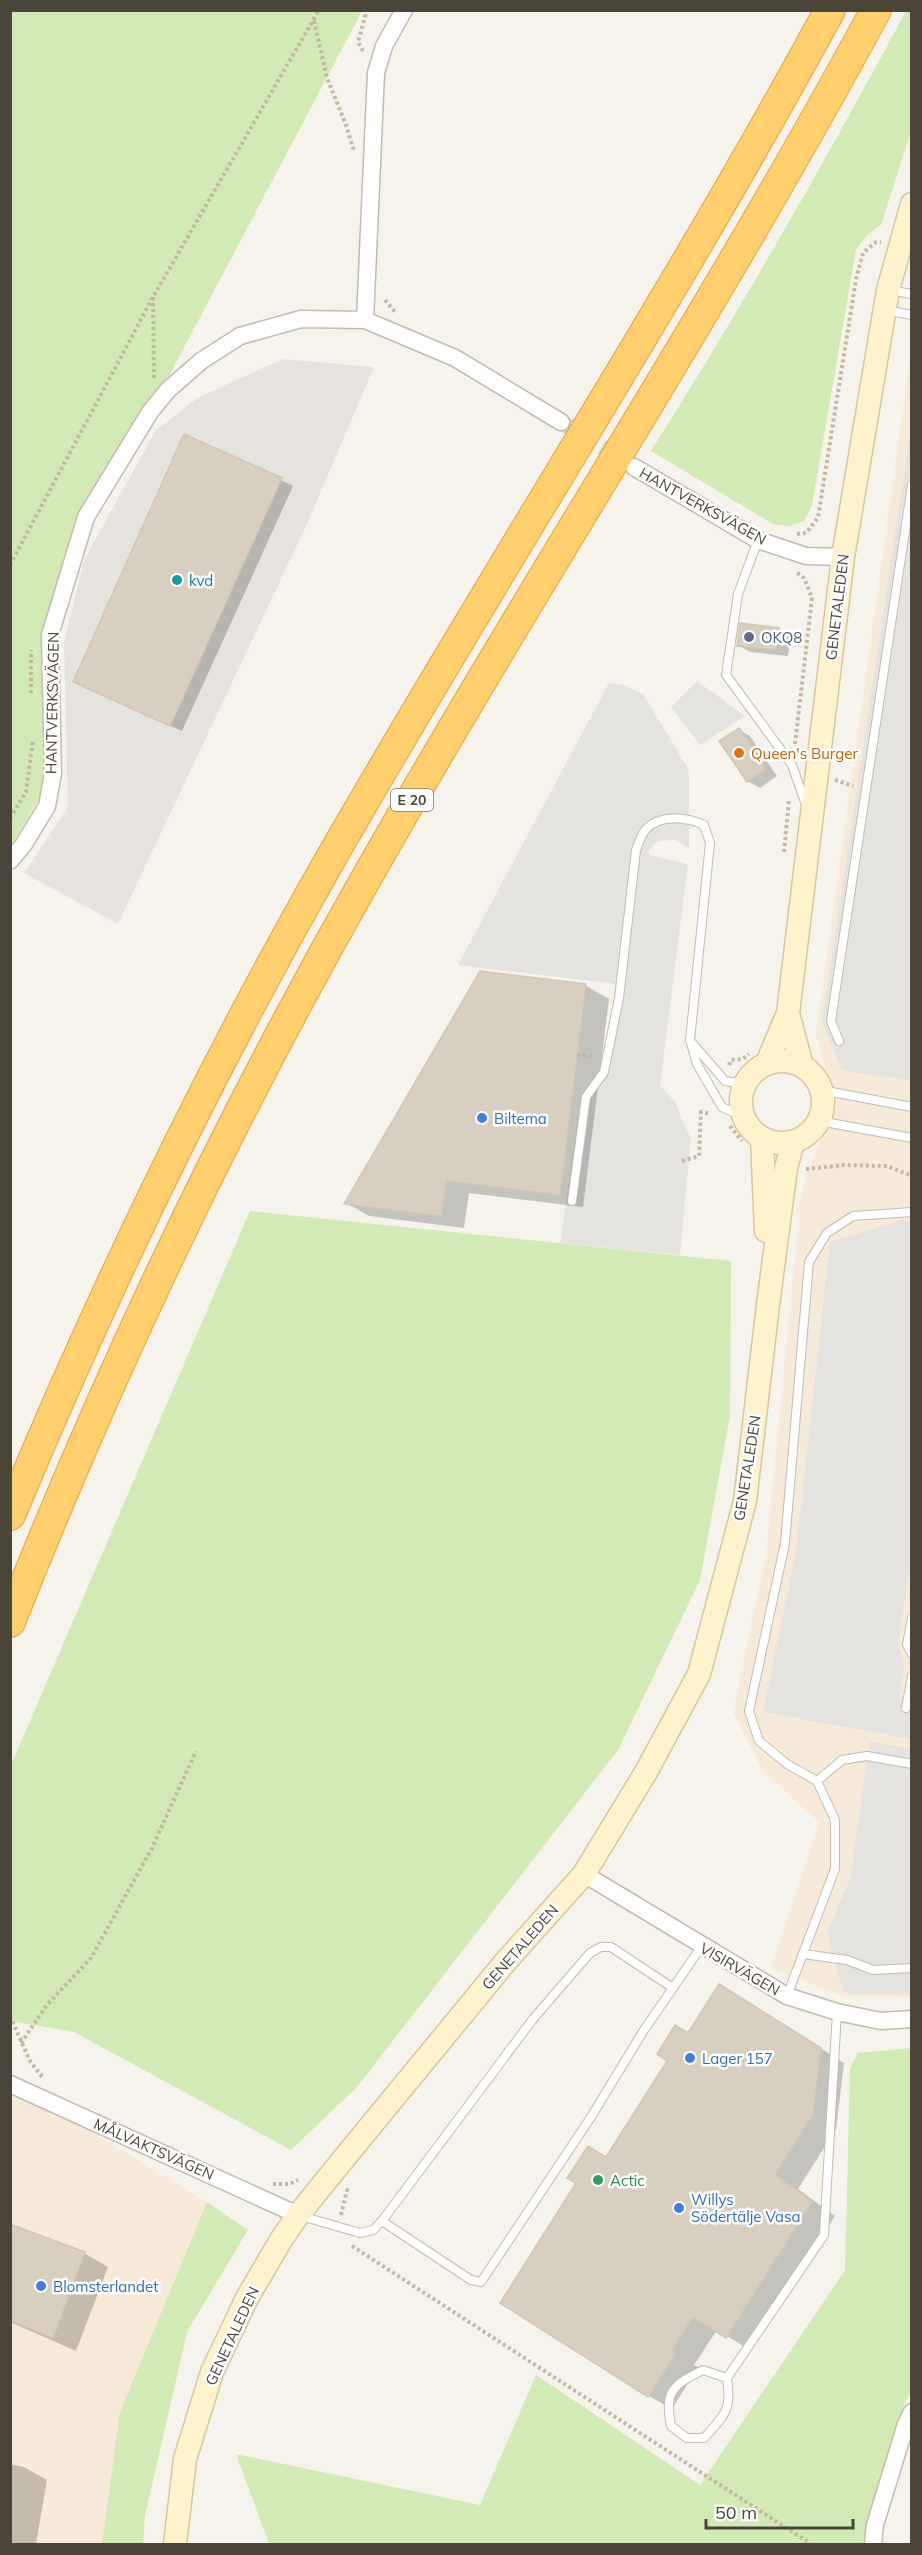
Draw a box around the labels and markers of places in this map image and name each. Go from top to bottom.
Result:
place label: kvd [189,571,213,590]
marker: kvd [170,573,184,587]
place label: OKQ8 [761,628,802,647]
marker: OKQ8 [742,630,756,644]
place label: Queen's Burger [751,744,858,763]
marker: Queen's Burger [732,746,746,760]
place label: Biltema [494,1109,547,1128]
marker: Biltema [475,1111,489,1125]
place label: Lager 157 [702,2049,773,2068]
marker: Lager 157 [683,2051,697,2065]
place label: Actic [610,2171,645,2190]
marker: Actic [591,2173,605,2187]
place label: Willys Södertälje Vasa [691,2190,800,2226]
marker: Willys Södertälje Vasa [672,2201,686,2215]
place label: Blomsterlandet [53,2277,158,2296]
marker: Blomsterlandet [34,2279,48,2293]

